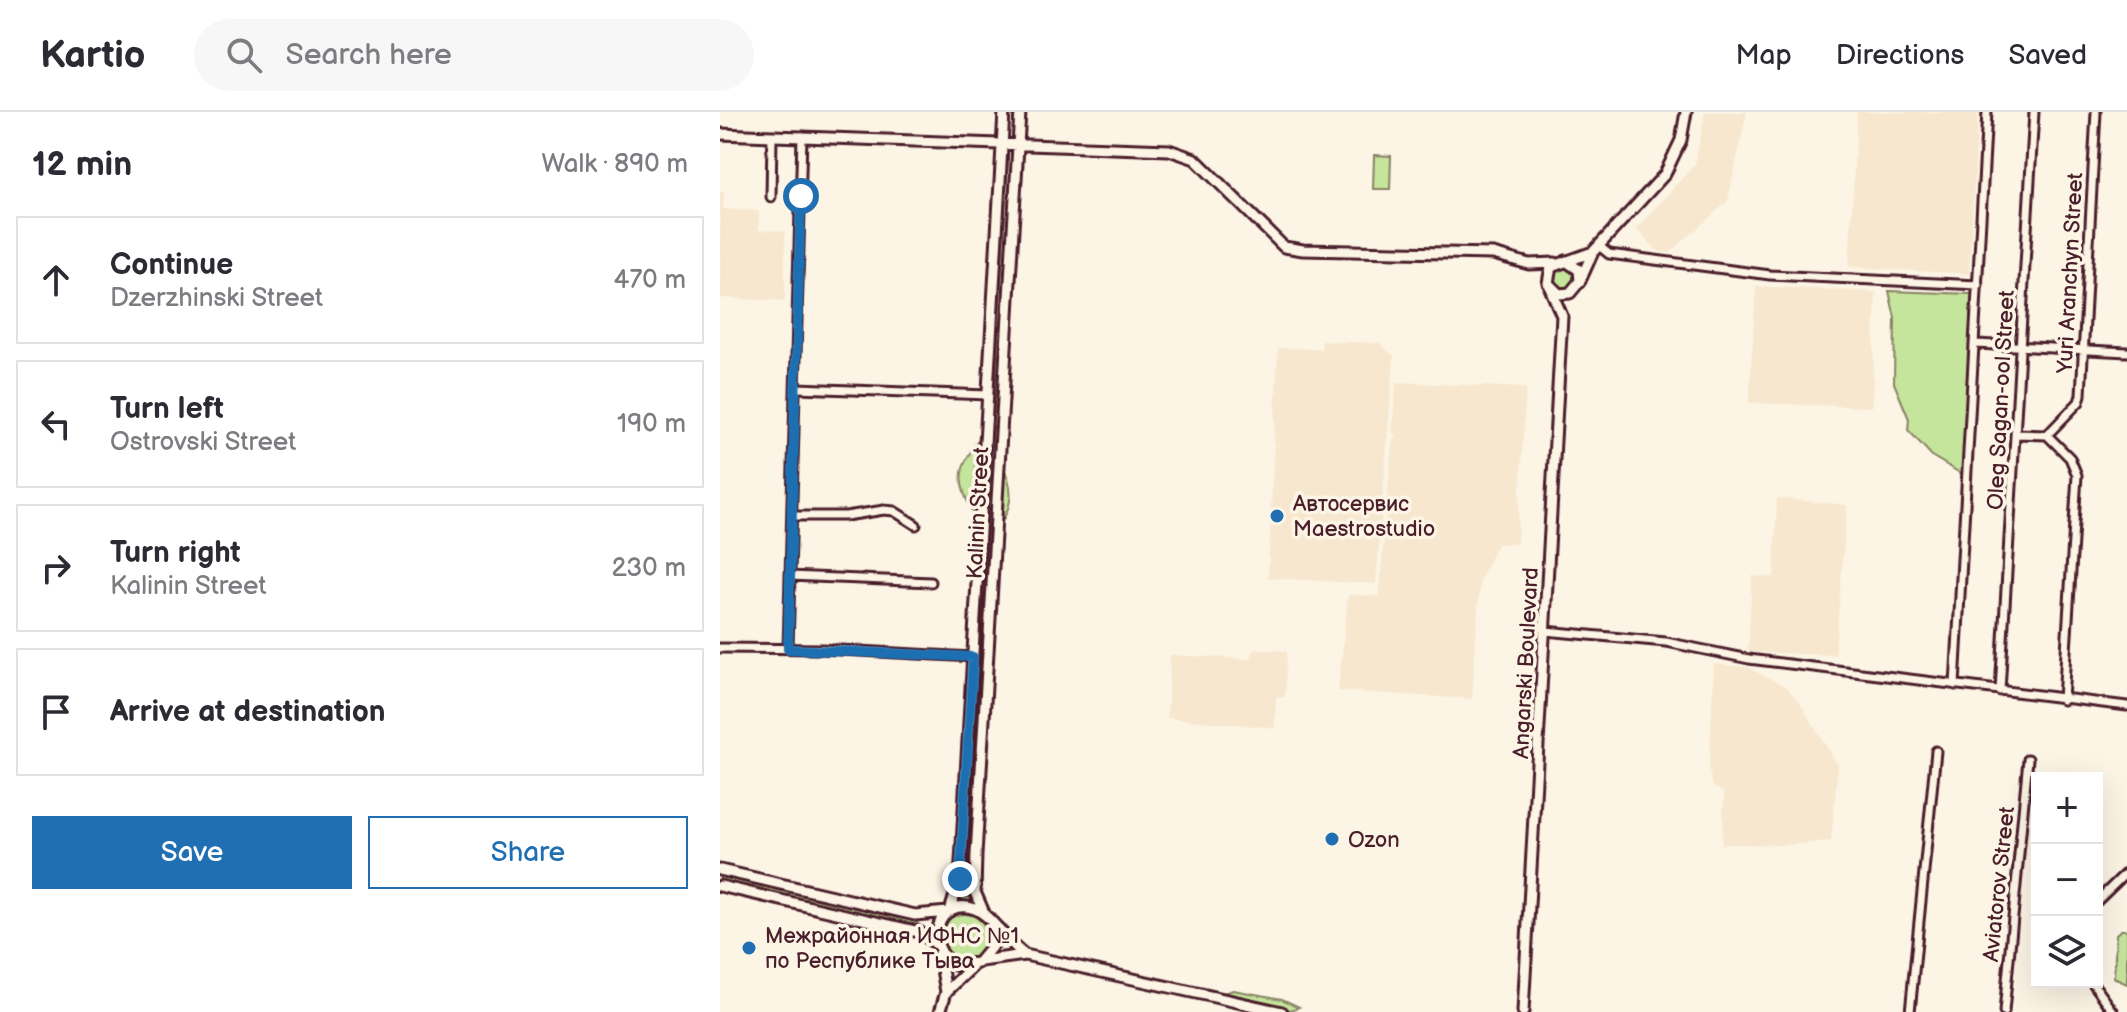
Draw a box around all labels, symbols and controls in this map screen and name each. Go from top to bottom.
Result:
search box [194,19,754,91]
text: Kartio [40,33,146,78]
icon: search [222,33,266,77]
text: Search here [286,37,452,73]
text: Map [1735,39,1792,72]
text: Directions [1836,39,1964,72]
text: Saved [2008,39,2087,72]
text: 12 min [32,144,132,185]
text: Walk · 890 m [542,149,688,180]
street label: Yuri Aranchyn Street [2052,172,2089,375]
route start [783,178,819,214]
text: Continue [110,247,233,283]
icon: ahead [34,258,78,302]
text: 470 m [614,265,686,296]
text: Dzerzhinski Street [110,283,323,314]
street label: Oleg Sagan-ool Street [1982,289,2021,511]
text: Turn left [110,391,224,427]
icon: left [34,402,78,446]
text: 190 m [617,409,686,440]
text: Ostrovski Street [110,427,296,458]
street label: Kalinin Street [962,446,995,580]
place label: Автосервис Maestrostudio [1292,491,1435,543]
marker: Автосервис Maestrostudio [1268,507,1286,525]
text: Turn right [110,535,241,571]
icon: right [34,546,78,590]
text: 230 m [611,553,686,584]
street label: Angarski Boulevard [1508,567,1545,760]
text: Kalinin Street [110,571,266,602]
icon: arrive [34,690,78,734]
text: Arrive at destination [110,694,386,730]
map controls [2031,772,2103,988]
button: + [2031,772,2103,844]
street label: Aviatorov Street [1978,805,2021,963]
button: Save [32,816,352,889]
button: Share [368,816,688,889]
place label: Ozon [1348,827,1400,854]
marker: Ozon [1323,830,1341,848]
button: − [2031,844,2103,916]
route end [942,861,978,897]
button: layers [2031,916,2103,988]
place label: Межрайонная ИФНС №1 по Республике Тыва [765,923,1019,975]
marker: Межрайонная ИФНС №1 по Республике Тыва [740,939,758,957]

